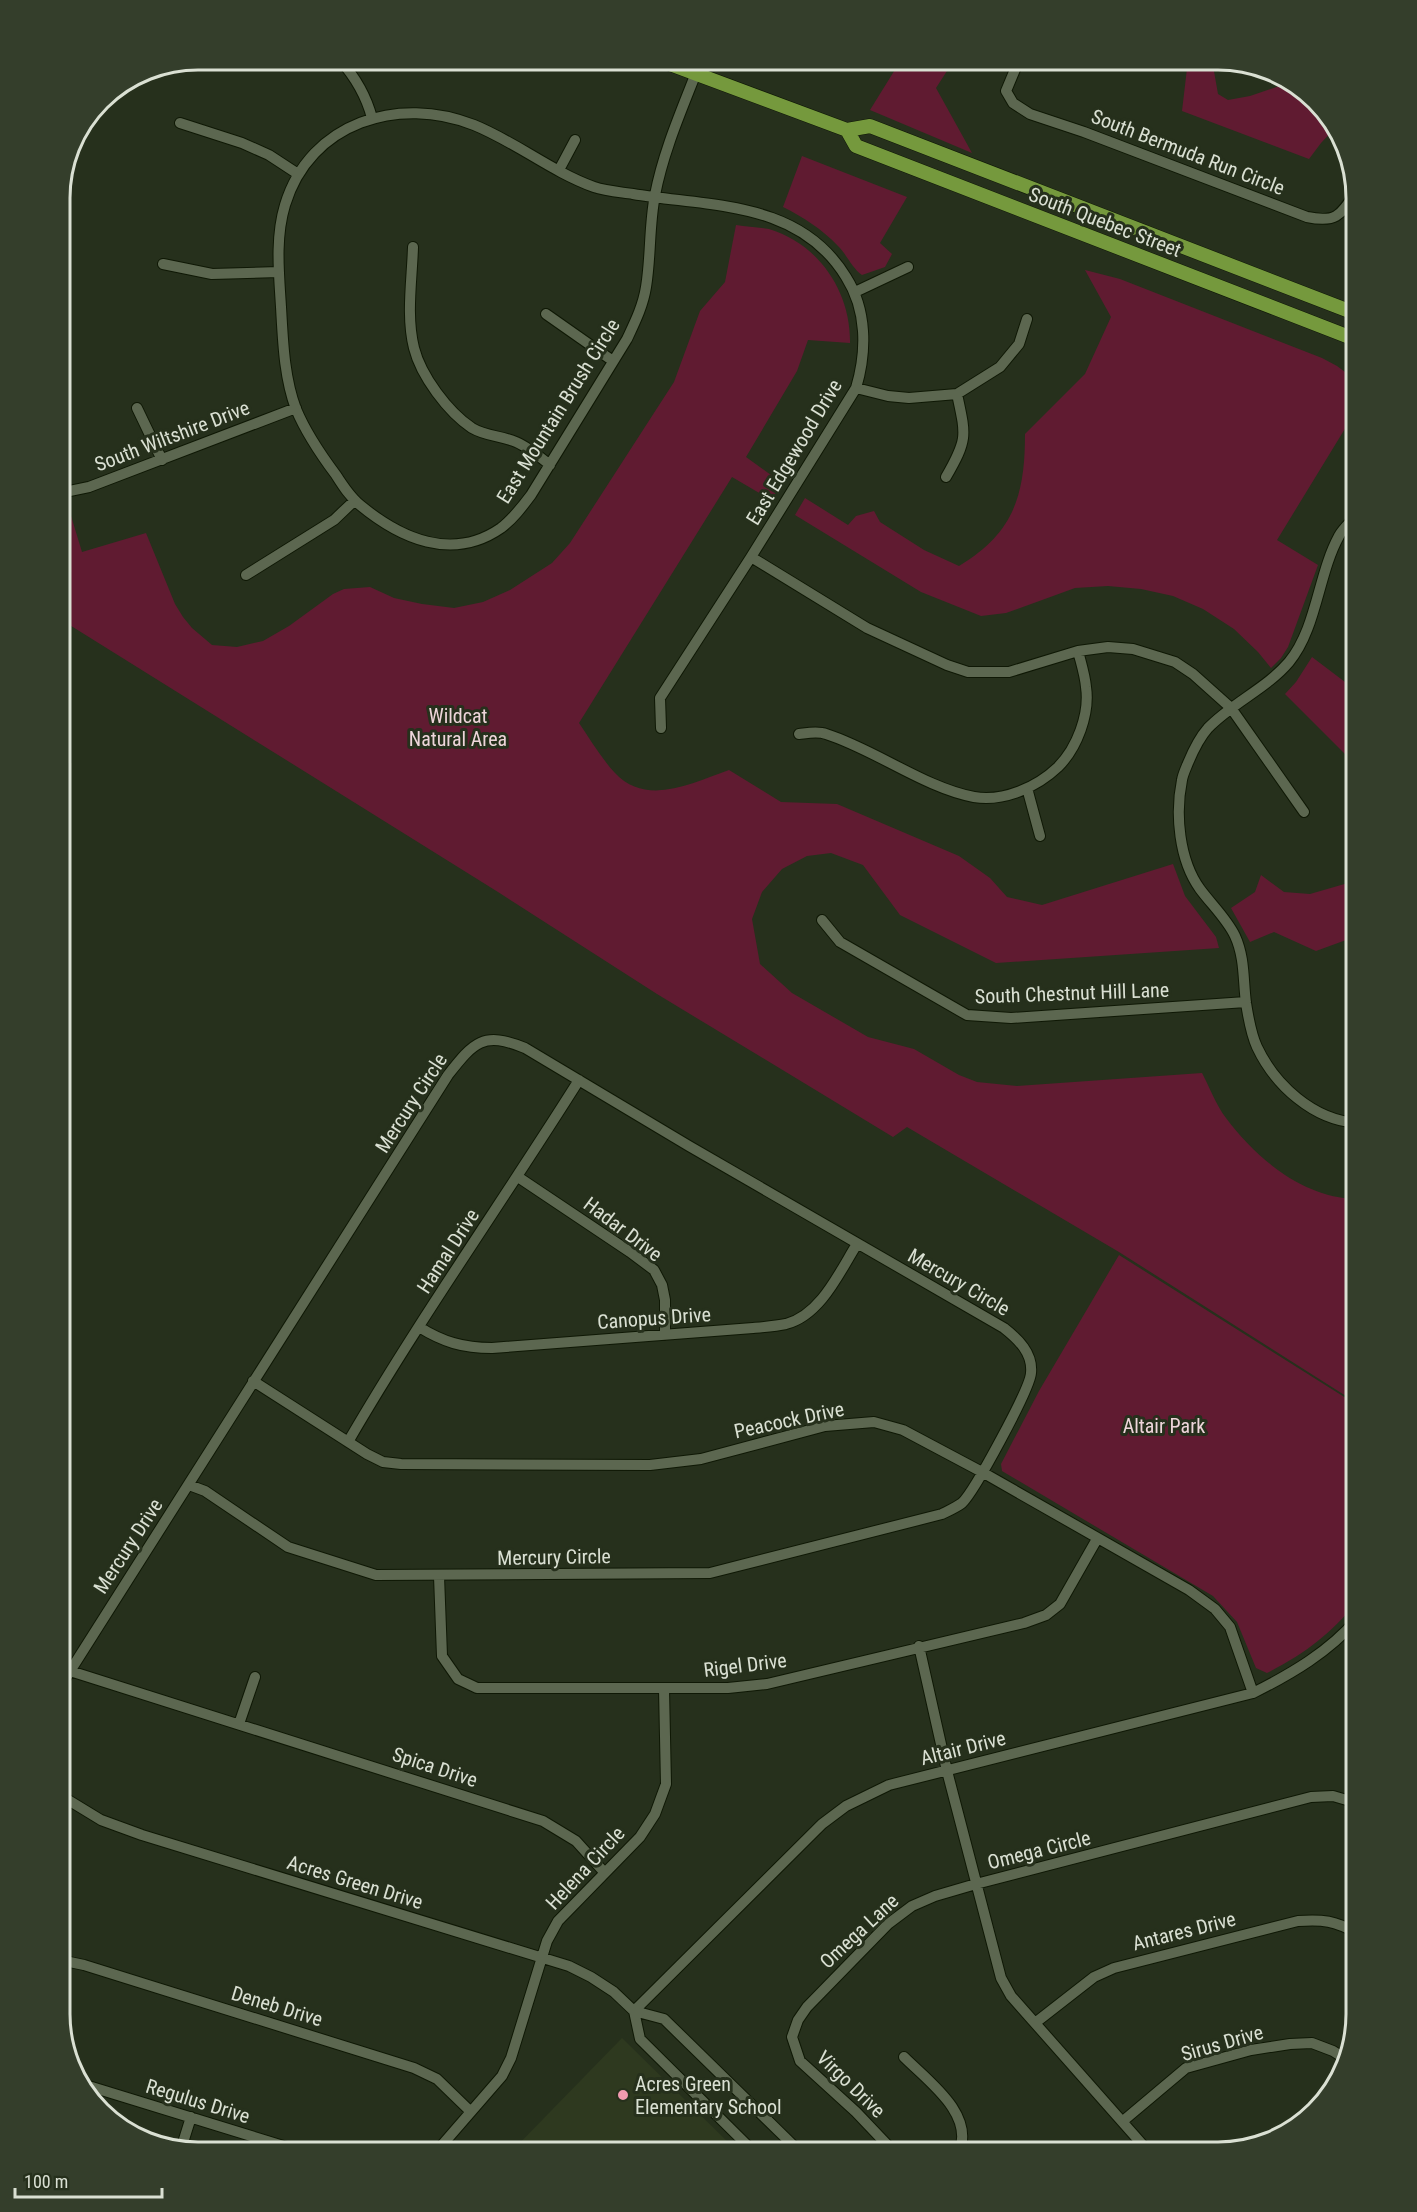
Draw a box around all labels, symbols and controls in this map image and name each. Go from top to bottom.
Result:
street label: South Bermuda Run Circle [1088,104,1288,200]
street label: South Quebec Street [1025,182,1185,262]
street label: East Mountain Brush Circle [491,314,625,508]
street label: East Edgewood Drive [741,375,847,529]
street label: South Wiltshire Drive [91,395,253,477]
park label: Wildcat Natural Area [409,704,507,751]
street label: South Chestnut Hill Lane [974,978,1170,1008]
street label: Mercury Circle [370,1049,452,1157]
street label: Hadar Drive [579,1192,667,1266]
street label: Hamal Drive [412,1204,484,1298]
street label: Mercury Circle [904,1243,1014,1321]
street label: Canopus Drive [596,1302,712,1334]
street label: Peacock Drive [732,1397,846,1443]
park label: Altair Park [1123,1414,1205,1438]
street label: Mercury Drive [88,1494,168,1598]
street label: Mercury Circle [497,1544,611,1570]
street label: Rigel Drive [702,1648,788,1682]
street label: Altair Drive [918,1726,1008,1770]
street label: Spica Drive [389,1742,481,1792]
street label: Helena Circle [541,1822,629,1914]
street label: Omega Circle [985,1826,1093,1874]
street label: Acres Green Drive [284,1850,426,1914]
street label: Omega Lane [815,1889,903,1973]
street label: Antares Drive [1130,1907,1238,1955]
street label: Deneb Drive [228,1981,326,2031]
street label: Sirus Drive [1178,2020,1266,2066]
street label: Virgo Drive [812,2045,890,2123]
place label: Acres Green Elementary School [635,2072,782,2119]
street label: Regulus Drive [143,2074,253,2128]
marker: Acres Green Elementary School [616,2088,630,2102]
scale bar [15,2161,162,2199]
text: 100 m [24,2171,68,2192]

